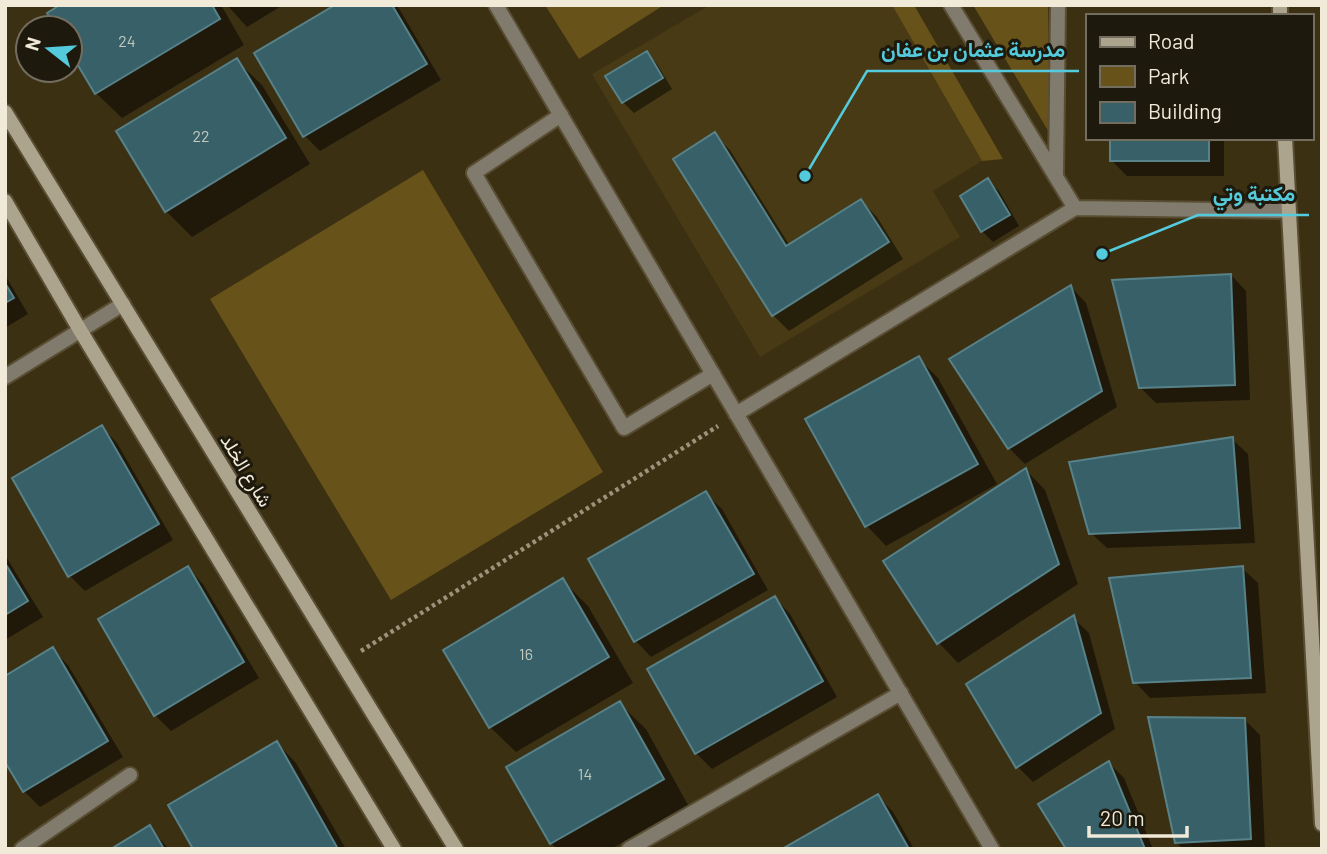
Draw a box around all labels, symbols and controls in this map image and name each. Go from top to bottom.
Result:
north arrow [14,14,84,84]
legend [1086,14,1313,140]
text: Road [1148,28,1194,53]
callout: مدرسة عثمان بن عفان [867,29,1079,71]
house number: 24 [118,31,136,50]
text: N [19,34,45,53]
text: مدرسة عثمان بن عفان [881,36,1065,63]
text: Park [1148,63,1189,88]
text: Building [1148,98,1222,123]
house number: 22 [192,126,210,145]
callout: مكتبة وتي [1198,173,1309,215]
text: مكتبة وتي [1213,180,1295,211]
street label: شارع الخلد [215,429,278,512]
house number: 16 [519,644,533,663]
house number: 14 [578,764,592,783]
scale bar [1089,794,1187,838]
text: 20 m [1100,805,1145,830]

